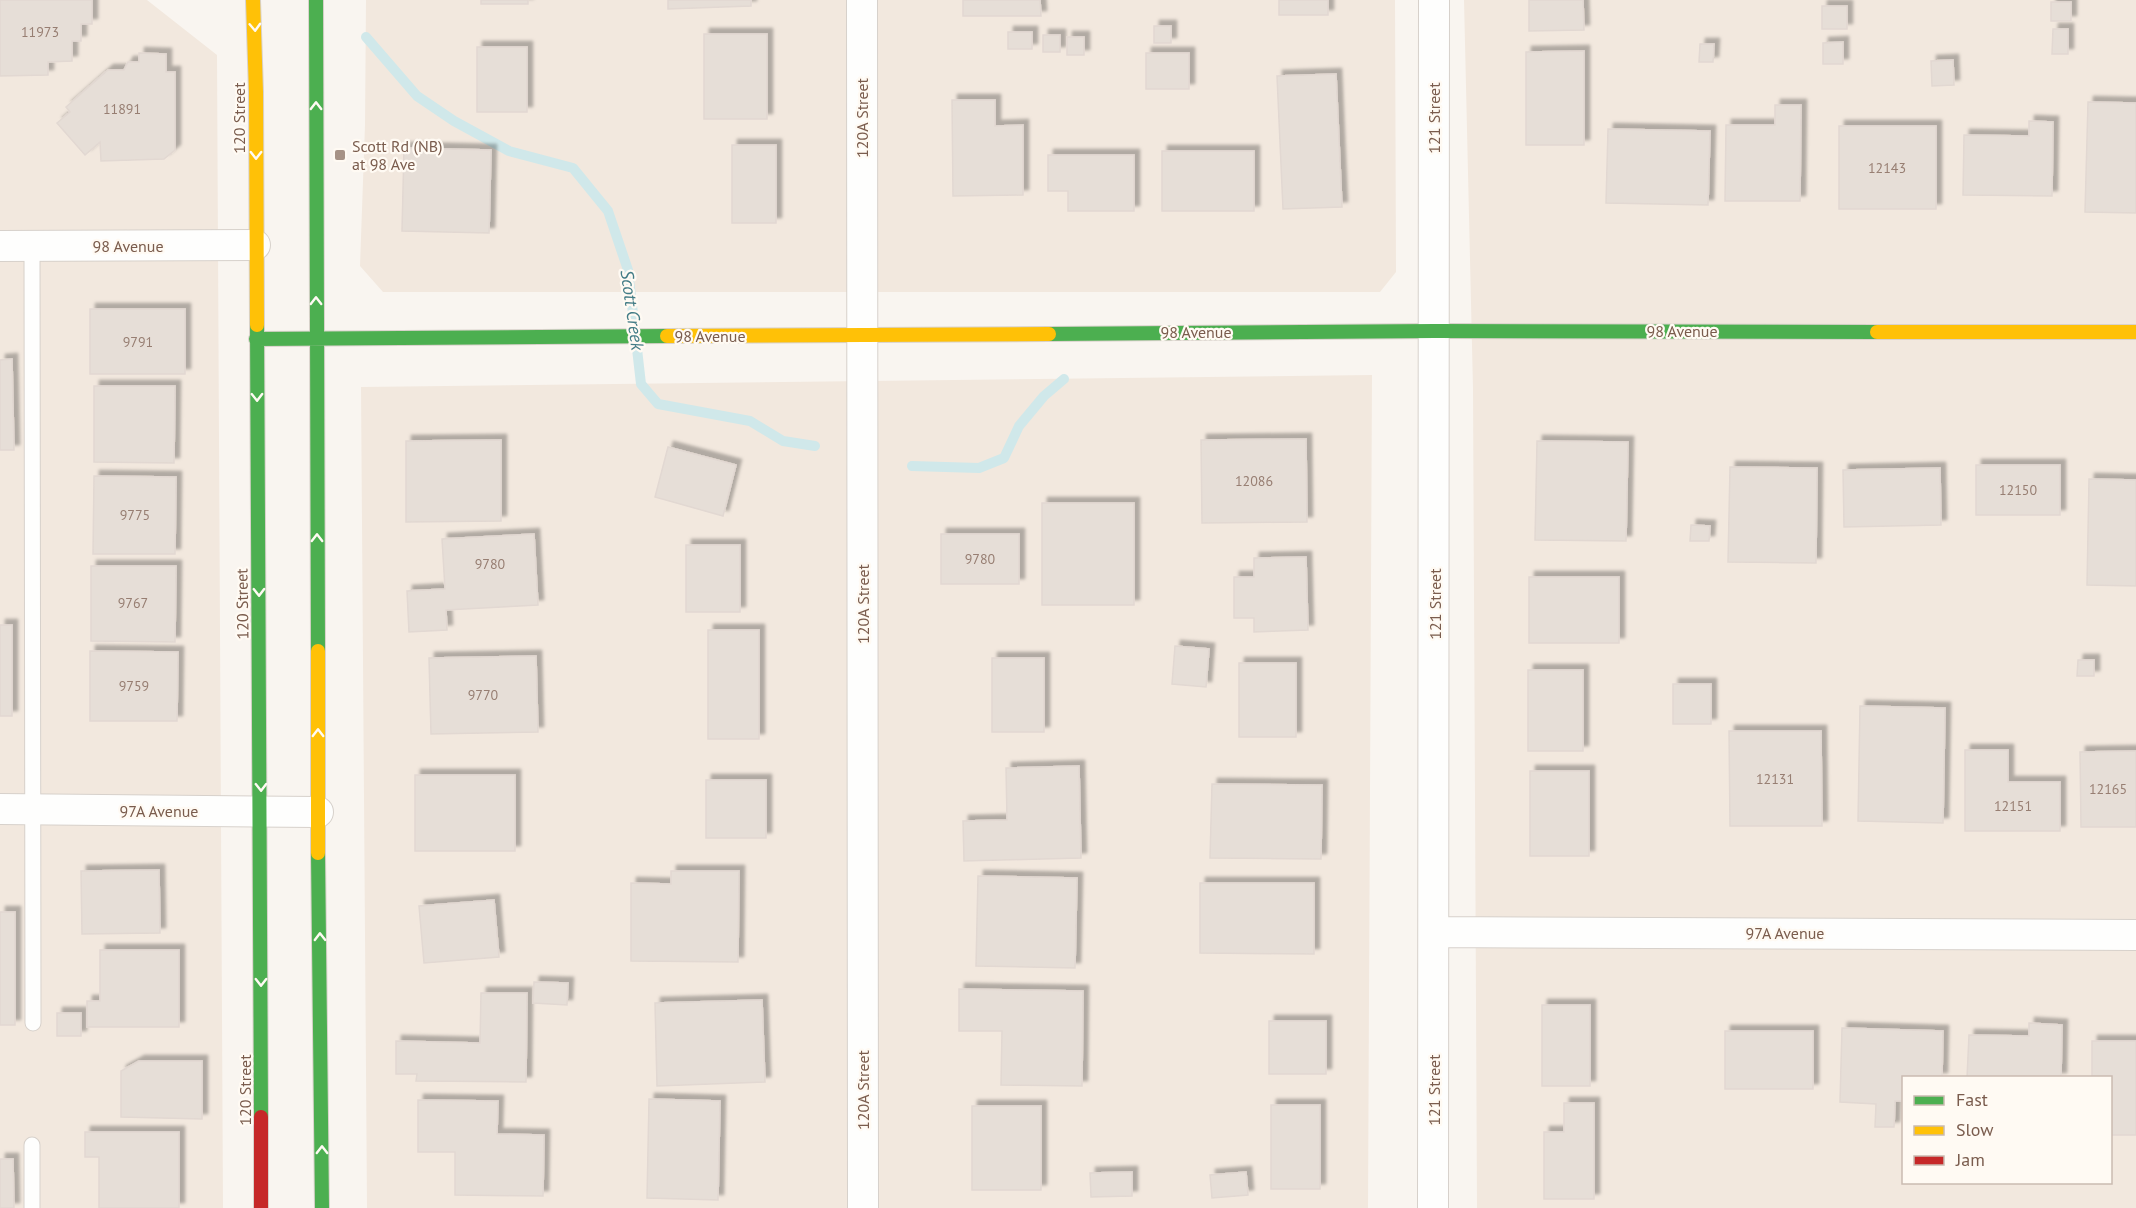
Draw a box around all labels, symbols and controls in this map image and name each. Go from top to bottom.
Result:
house number: 11973 [21,23,59,41]
one-way arrow [248,23,261,32]
street label: 120A Street [852,77,872,158]
street label: 120 Street [229,82,249,154]
street label: 121 Street [1424,82,1444,154]
house number: 11891 [103,100,141,118]
one-way arrow [310,101,322,110]
place label: Scott Rd (NB) at 98 Ave [352,136,443,174]
marker: Scott Rd (NB) at 98 Ave [333,148,347,162]
one-way arrow [250,151,262,160]
house number: 12143 [1868,159,1906,177]
street label: 98 Avenue [92,236,164,256]
water label: Scott Creek [615,268,650,353]
one-way arrow [310,296,322,305]
street label: 98 Avenue [1646,321,1718,341]
street label: 98 Avenue [1160,322,1232,342]
street label: 98 Avenue [674,326,746,346]
house number: 9791 [123,333,153,351]
one-way arrow [251,393,263,402]
house number: 12086 [1235,472,1273,490]
house number: 12150 [1999,481,2037,499]
house number: 9775 [120,506,150,524]
one-way arrow [311,533,323,542]
house number: 9780 [965,550,996,568]
house number: 9780 [475,555,506,573]
street label: 120A Street [853,563,873,644]
street label: 120 Street [231,568,253,640]
street label: 121 Street [1425,568,1445,640]
one-way arrow [253,588,265,597]
house number: 9767 [118,594,148,612]
house number: 9759 [119,677,149,695]
house number: 9770 [468,686,499,704]
one-way arrow [312,728,324,737]
house number: 12131 [1756,770,1794,788]
house number: 12165 [2089,780,2127,798]
one-way arrow [255,783,267,792]
house number: 12151 [1994,797,2032,815]
street label: 97A Avenue [120,801,198,821]
street label: 97A Avenue [1746,923,1824,943]
one-way arrow [314,932,326,941]
one-way arrow [255,978,267,987]
street label: 120A Street [853,1049,873,1130]
street label: 120 Street [235,1054,255,1126]
street label: 121 Street [1424,1054,1444,1126]
legend [1902,1076,2112,1184]
text: Fast [1956,1088,1988,1111]
text: Slow [1956,1118,1994,1141]
one-way arrow [316,1145,328,1154]
text: Jam [1955,1148,1985,1171]

